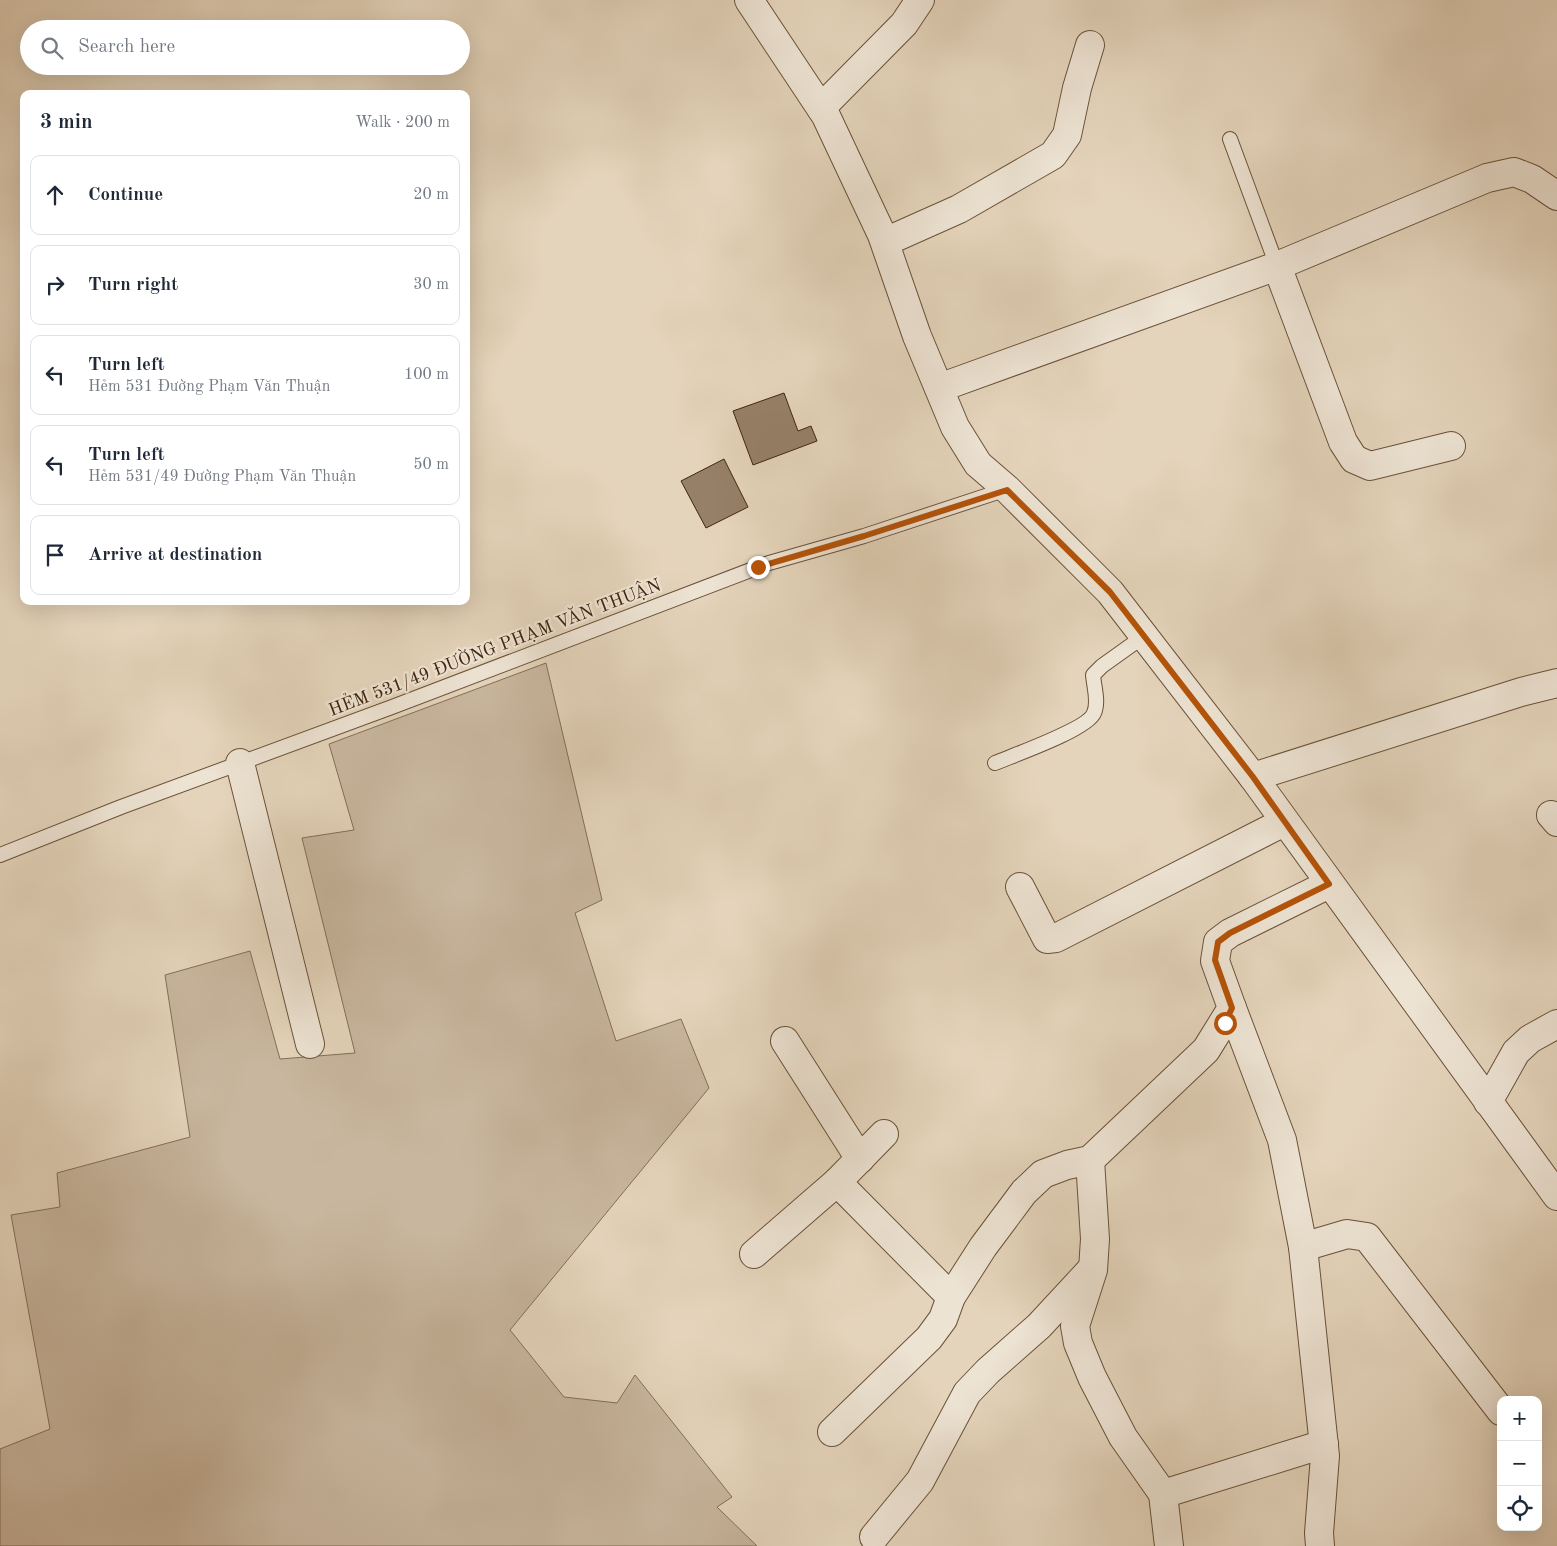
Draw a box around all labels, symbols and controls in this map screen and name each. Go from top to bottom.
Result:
search box [20,20,470,75]
icon: search [38,34,66,62]
text: Search here [78,38,175,57]
text: 3 min [40,112,93,133]
text: Walk · 200 m [355,115,450,131]
icon: ahead [41,181,69,209]
text: Continue [88,186,163,205]
text: 20 m [413,187,449,203]
icon: right [41,271,69,299]
text: Turn right [88,276,178,295]
text: 30 m [413,277,449,293]
text: Turn left [88,356,165,375]
icon: left [41,361,69,389]
text: 100 m [404,367,449,383]
text: Hẻm 531 Đường Phạm Văn Thuận [88,379,330,395]
text: Turn left [88,446,165,465]
icon: left [41,451,69,479]
text: 50 m [413,457,449,473]
text: Hẻm 531/49 Đường Phạm Văn Thuận [88,469,356,485]
icon: arrive [41,541,69,569]
text: Arrive at destination [88,546,262,565]
route end [747,556,770,579]
street label: HẺM 531/49 ĐƯỜNG PHẠM VĂN THUẬN [325,571,664,720]
route start [1214,1012,1237,1035]
map controls [1497,1396,1542,1531]
button: + [1497,1396,1542,1441]
button: − [1497,1441,1542,1486]
button: locate [1497,1486,1542,1531]

